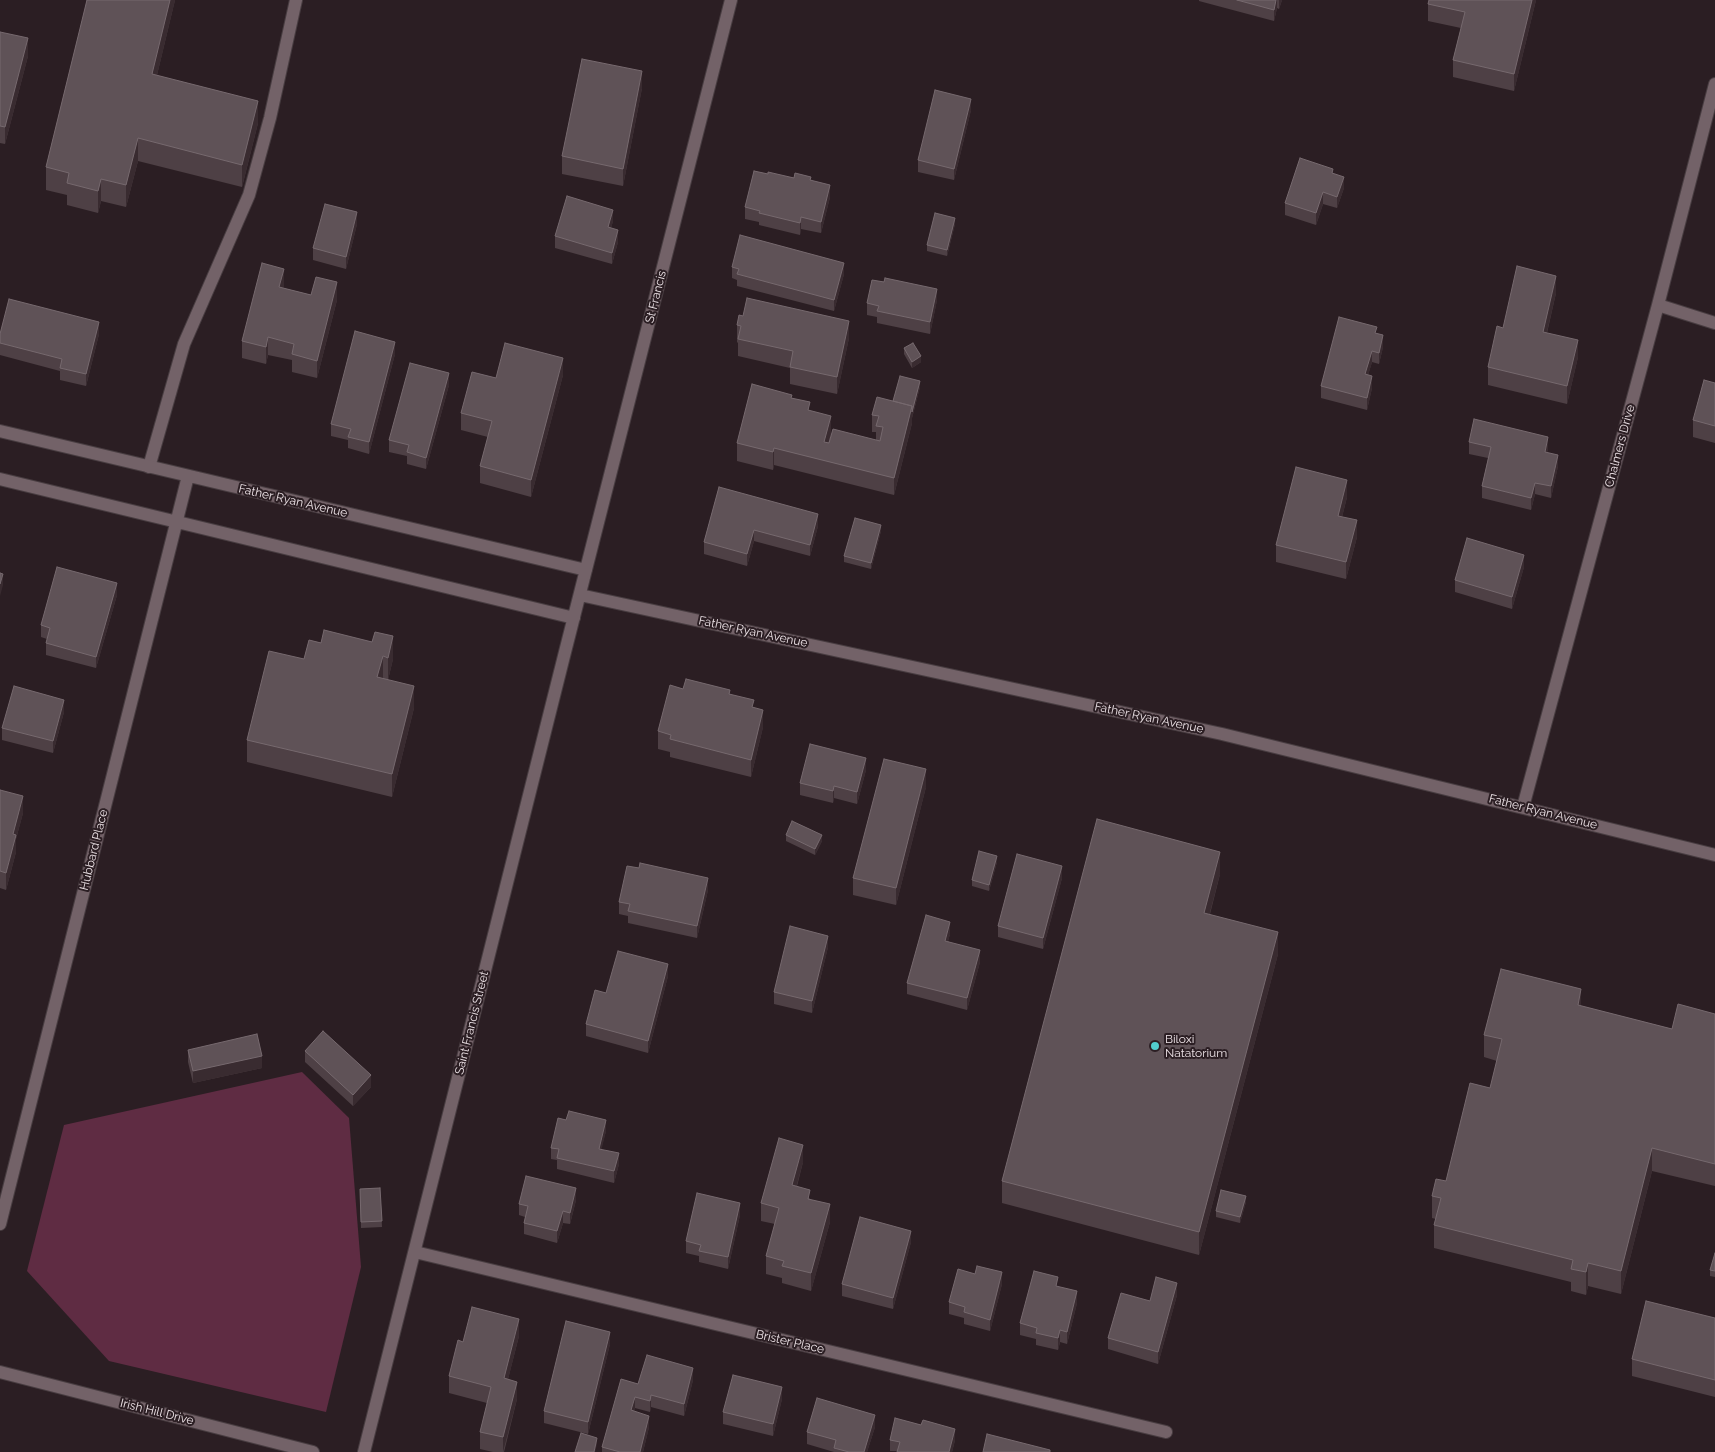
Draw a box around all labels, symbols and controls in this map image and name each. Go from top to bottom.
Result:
street label: St Francis [643,269,669,325]
street label: Chalmers Drive [1602,403,1638,489]
street label: Father Ryan Avenue [237,482,349,520]
street label: Father Ryan Avenue [697,613,809,651]
street label: Father Ryan Avenue [1093,699,1205,737]
street label: Father Ryan Avenue [1487,792,1599,832]
street label: Hubbard Place [77,808,111,892]
street label: Saint Francis Street [452,970,492,1076]
place label: Biloxi Natatorium [1165,1032,1227,1060]
marker: Biloxi Natatorium [1149,1040,1161,1052]
street label: Brister Place [754,1327,826,1357]
street label: Irish Hill Drive [119,1396,195,1428]

